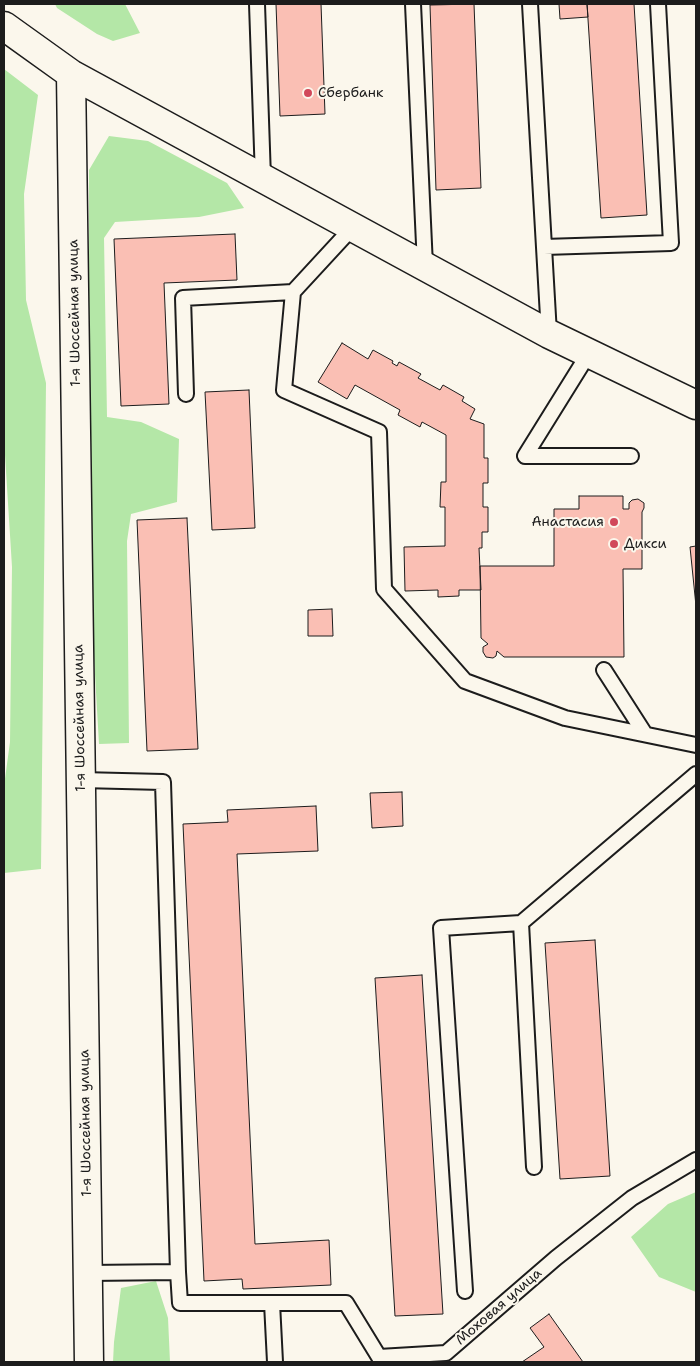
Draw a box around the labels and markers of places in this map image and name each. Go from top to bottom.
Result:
place label: Сбербанк [318,85,383,101]
marker: Сбербанк [302,87,314,99]
place label: Анастасия [531,514,604,530]
marker: Анастасия [608,516,620,528]
place label: Дикси [624,536,667,552]
marker: Дикси [608,538,620,550]

